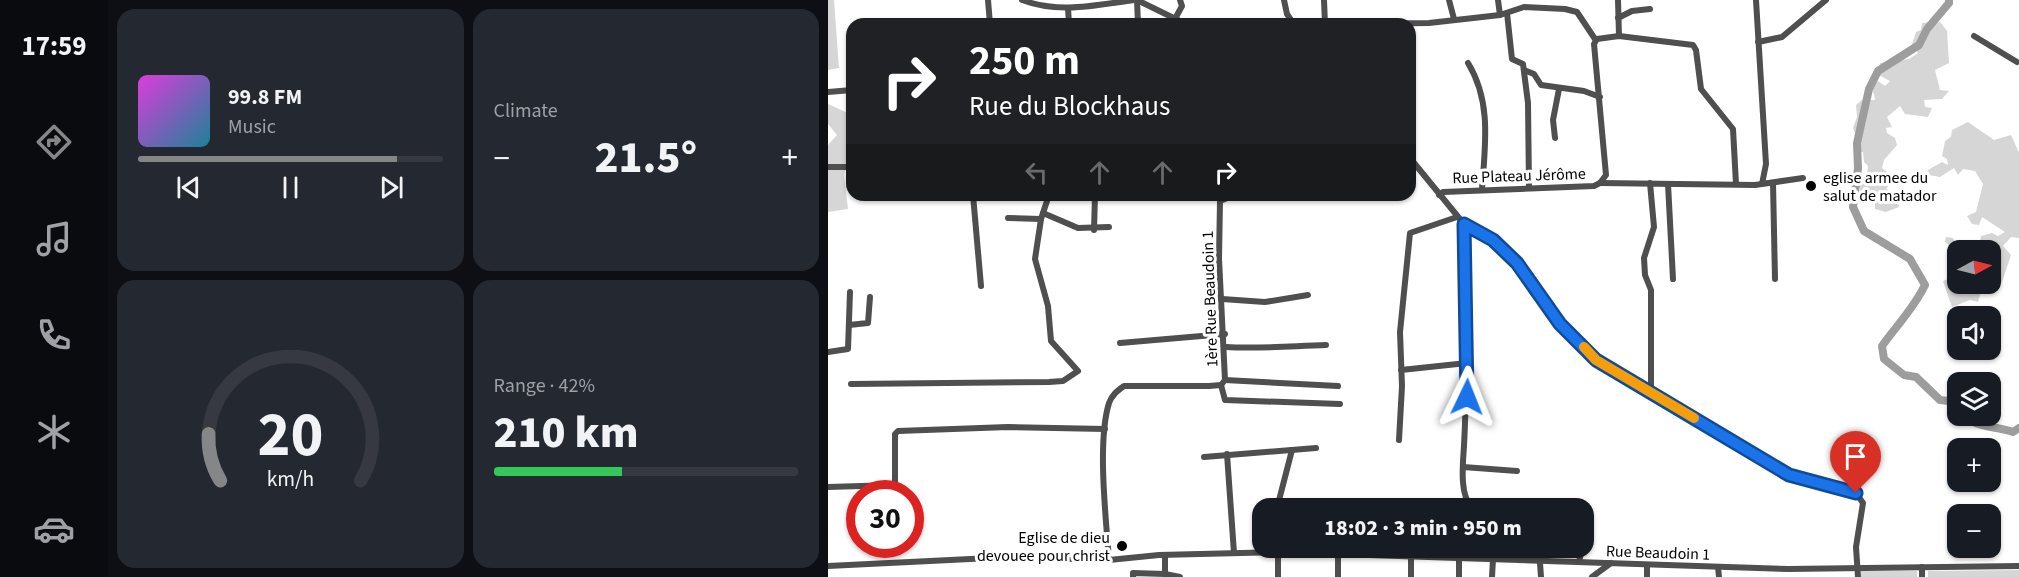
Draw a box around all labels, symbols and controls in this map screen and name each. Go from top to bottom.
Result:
text: 17:59 [21,27,87,66]
text: 250 m [969,31,1080,91]
icon: right [870,42,948,120]
text: 99.8 FM [228,81,302,113]
text: Rue du Blockhaus [969,87,1170,126]
text: Climate [494,97,558,125]
text: Music [228,113,276,141]
icon: directions [33,121,75,163]
text: 21.5° [594,126,697,190]
text: − [494,135,510,182]
text: + [782,135,798,182]
icon: left [1020,156,1053,189]
icon: ahead [1083,156,1116,189]
icon: ahead [1146,156,1179,189]
icon: right [1209,156,1242,189]
street label: Rue Plateau Jérôme [1452,163,1586,189]
place label: eglise armee du salut de matador [1823,167,1937,207]
icon: previous [172,171,205,204]
icon: pause [274,171,307,204]
icon: next [375,171,408,204]
marker: eglise armee du salut de matador [1804,179,1818,193]
icon: music [33,218,75,260]
street label: 1ère Rue Beaudoin 1 [1197,230,1223,368]
north arrow [1947,240,2001,294]
map controls [1947,240,2001,558]
button: sound [1947,306,2001,360]
icon: phone [33,314,75,356]
position arrow [1435,365,1499,429]
text: Range · 42% [494,372,595,400]
button: layers [1947,372,2001,426]
text: 20 [257,391,323,480]
text: 210 km [494,401,639,465]
icon: climate [33,411,75,453]
pin [1830,431,1881,493]
button: + [1947,438,2001,492]
icon: arrive [1839,440,1872,473]
text: km/h [266,464,314,495]
speed limit sign: 30 [846,480,924,558]
button: − [1947,504,2001,558]
icon: car [33,508,75,550]
text: 18:02 · 3 min · 950 m [1324,512,1522,544]
place label: Eglise de dieu devouee pour christ [977,527,1111,567]
marker: Eglise de dieu devouee pour christ [1115,539,1129,553]
street label: Rue Beaudoin 1 [1605,540,1710,566]

